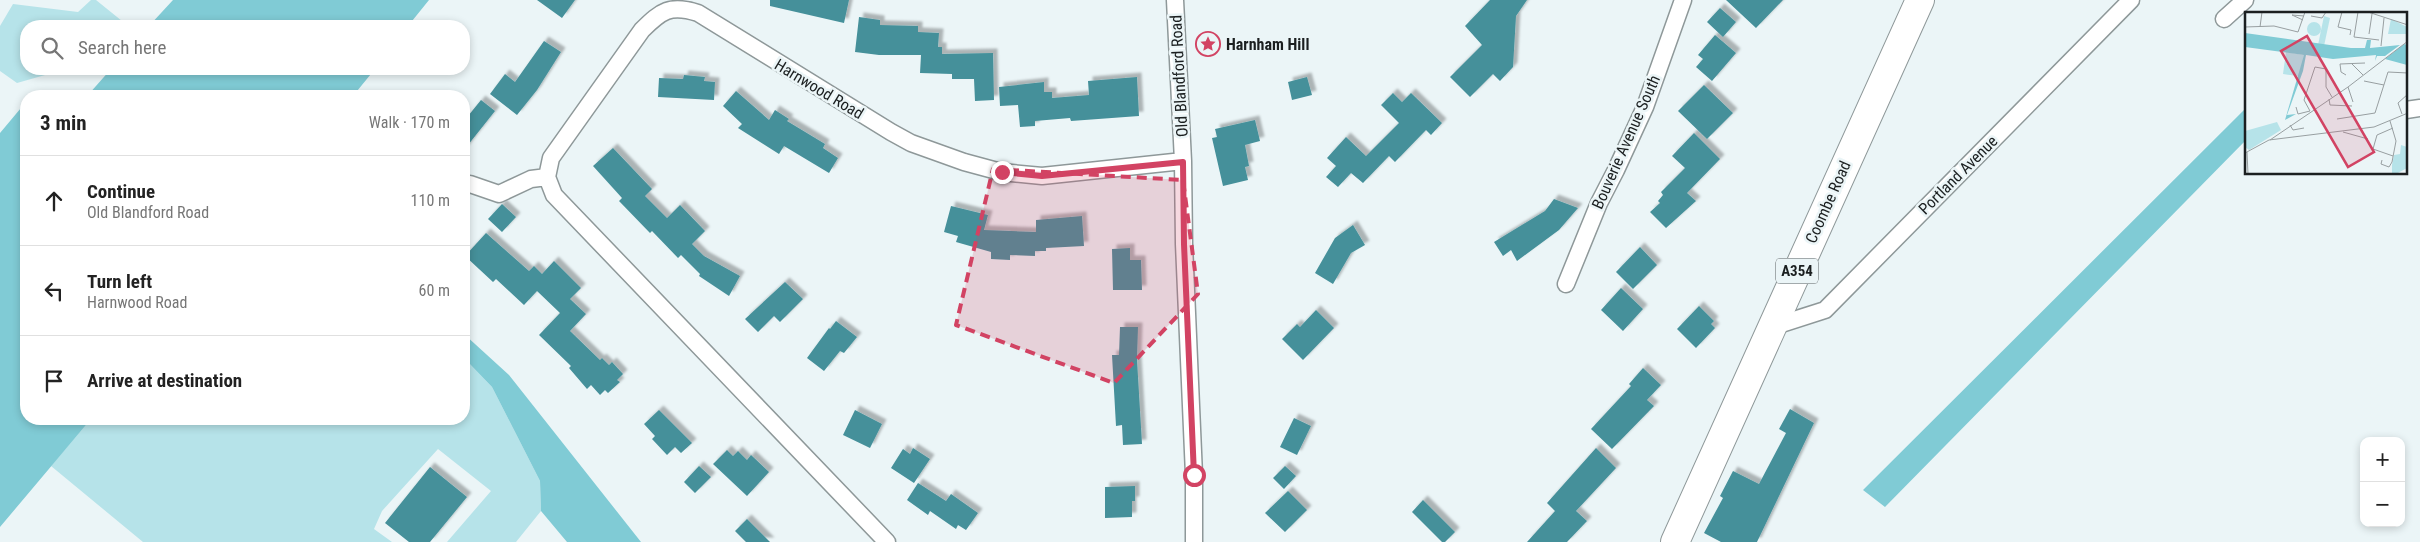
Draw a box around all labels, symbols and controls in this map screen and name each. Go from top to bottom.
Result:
inset map [2245,12,2408,175]
street label: Old Blandford Road [1166,14,1192,138]
search box [20,20,470,75]
place icon: Harnham Hill [1195,31,1221,57]
icon: search [38,34,66,62]
place label: Harnham Hill [1226,35,1309,54]
text: Search here [78,36,166,59]
street label: Harnwood Road [771,55,867,123]
street label: Bouverie Avenue South [1588,72,1664,212]
text: 3 min [40,111,87,135]
text: Walk · 170 m [369,113,450,132]
street label: Portland Avenue [1915,132,2001,218]
street label: Coombe Road [1801,158,1855,246]
route end [991,161,1014,184]
text: Continue [87,180,155,203]
icon: ahead [40,187,68,215]
text: 110 m [411,191,450,210]
text: Old Blandford Road [87,203,209,222]
road number: A354 [1776,258,1818,284]
text: Turn left [87,270,152,293]
icon: left [40,277,68,305]
text: 60 m [418,281,450,300]
text: Harnwood Road [87,293,187,312]
icon: arrive [40,367,68,395]
text: Arrive at destination [87,369,242,392]
map controls [2360,437,2405,527]
button: + [2360,437,2405,482]
route start [1183,464,1206,487]
button: − [2360,482,2405,527]

